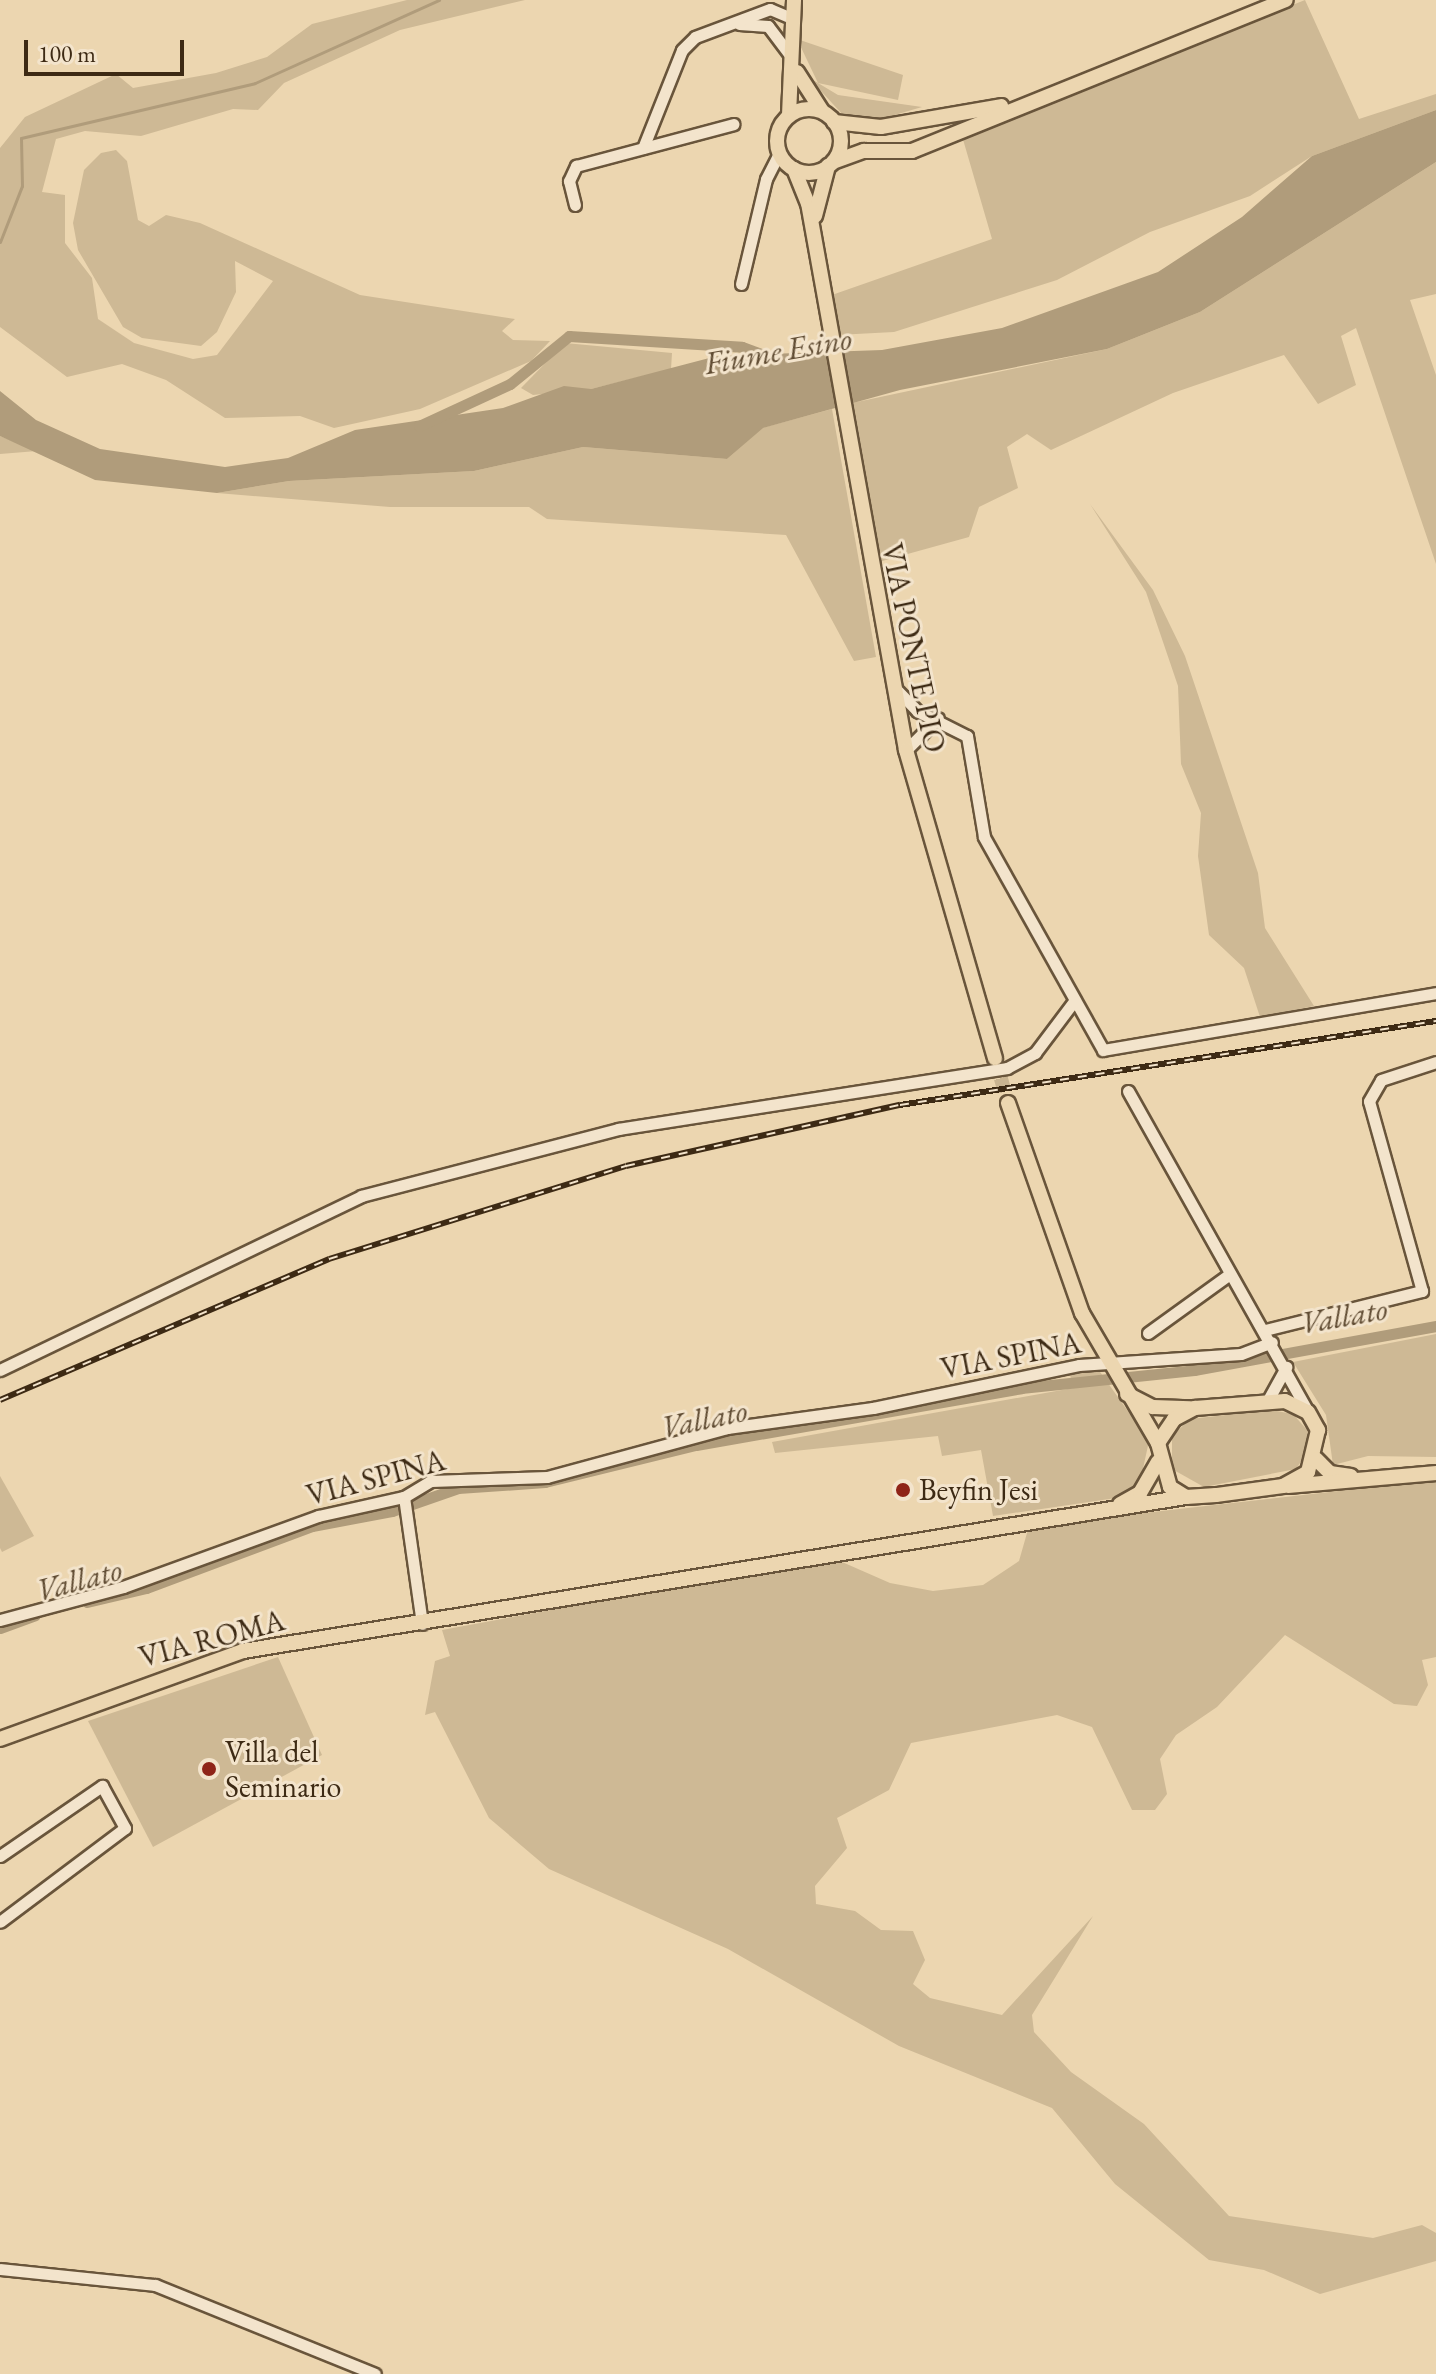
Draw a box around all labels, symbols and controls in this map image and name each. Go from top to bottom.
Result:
scale bar [28,24,188,74]
text: 100 m [38,38,96,69]
water label: Fiume Esino [701,319,855,383]
street label: VIA PONTE PIO [873,540,953,756]
water label: Vallato [1298,1289,1390,1343]
street label: VIA SPINA [938,1325,1084,1387]
water label: Vallato [657,1391,751,1447]
street label: VIA SPINA [303,1442,449,1514]
place label: Beyfin Jesi [919,1472,1038,1508]
marker: Beyfin Jesi [894,1481,912,1499]
water label: Vallato [32,1550,126,1610]
street label: VIA ROMA [135,1602,289,1676]
place label: Villa del Seminario [225,1734,341,1804]
marker: Villa del Seminario [200,1760,218,1778]

